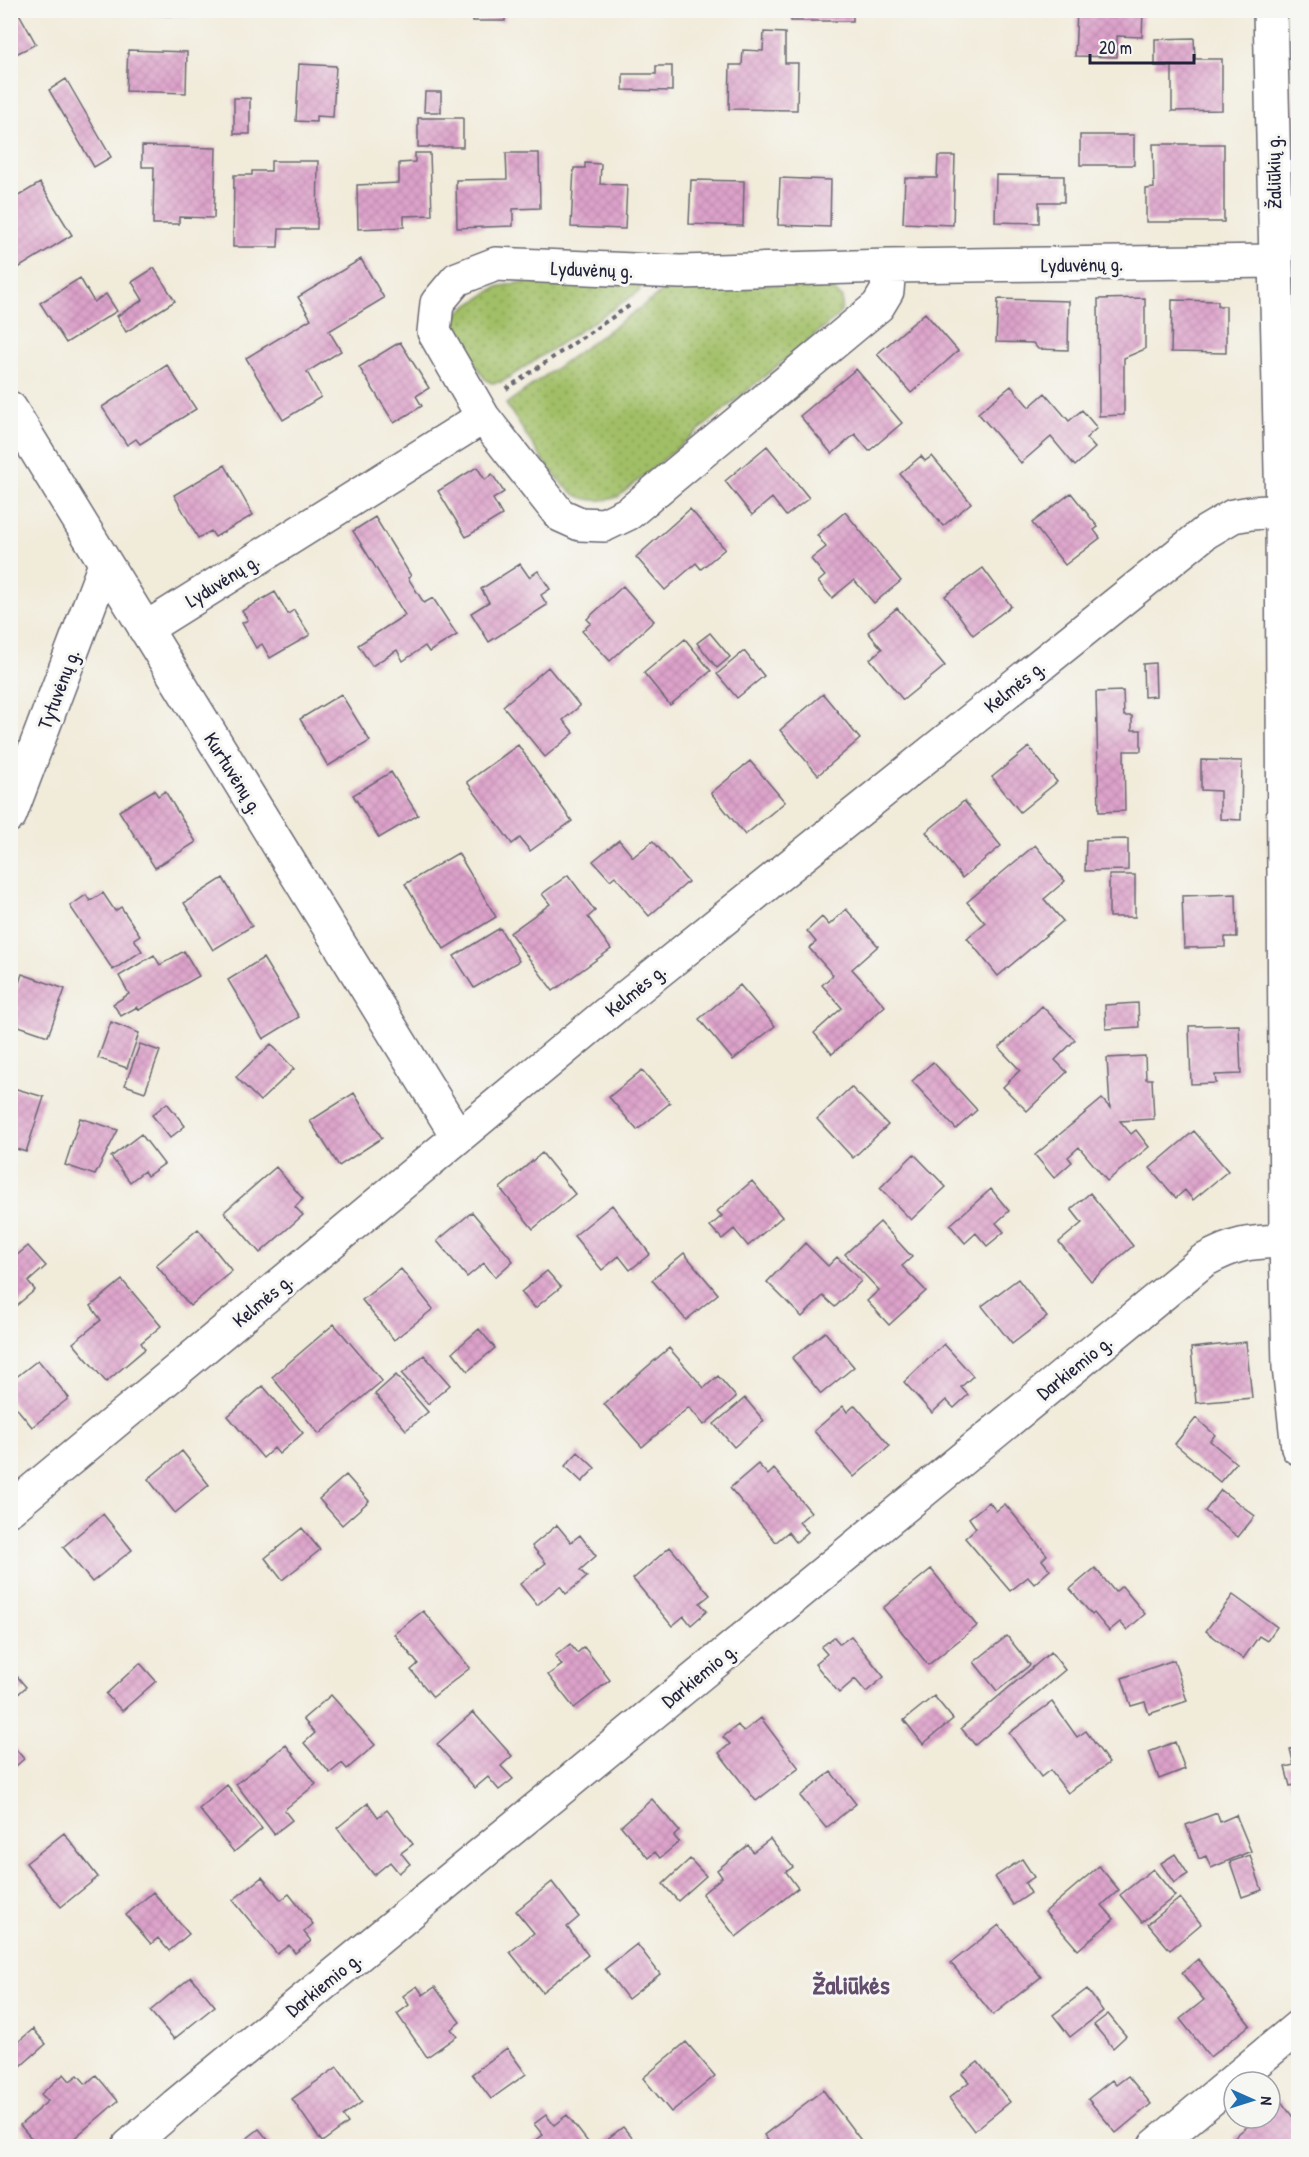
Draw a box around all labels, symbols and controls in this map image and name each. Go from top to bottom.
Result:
scale bar [1090,27,1194,65]
text: 20 m [1099,35,1132,60]
street label: Žaliūkių g. [1259,135,1287,209]
street label: Lyduvėnų g. [1041,250,1123,278]
street label: Lyduvėnų g. [550,254,634,284]
street label: Lyduvėnų g. [180,547,264,613]
street label: Tytuvėnų g. [30,645,86,733]
street label: Kelmės g. [978,653,1050,719]
street label: Kurtuvėnų g. [198,727,270,819]
street label: Kelmės g. [599,957,671,1023]
street label: Kelmės g. [226,1267,298,1333]
street label: Darkiemio g. [1031,1328,1117,1406]
street label: Darkiemio g. [656,1636,742,1714]
street label: Darkiemio g. [280,1945,366,2023]
district label: Žaliūkės [812,1967,890,2002]
north arrow [1222,2070,1282,2130]
text: N [1256,2096,1278,2106]

